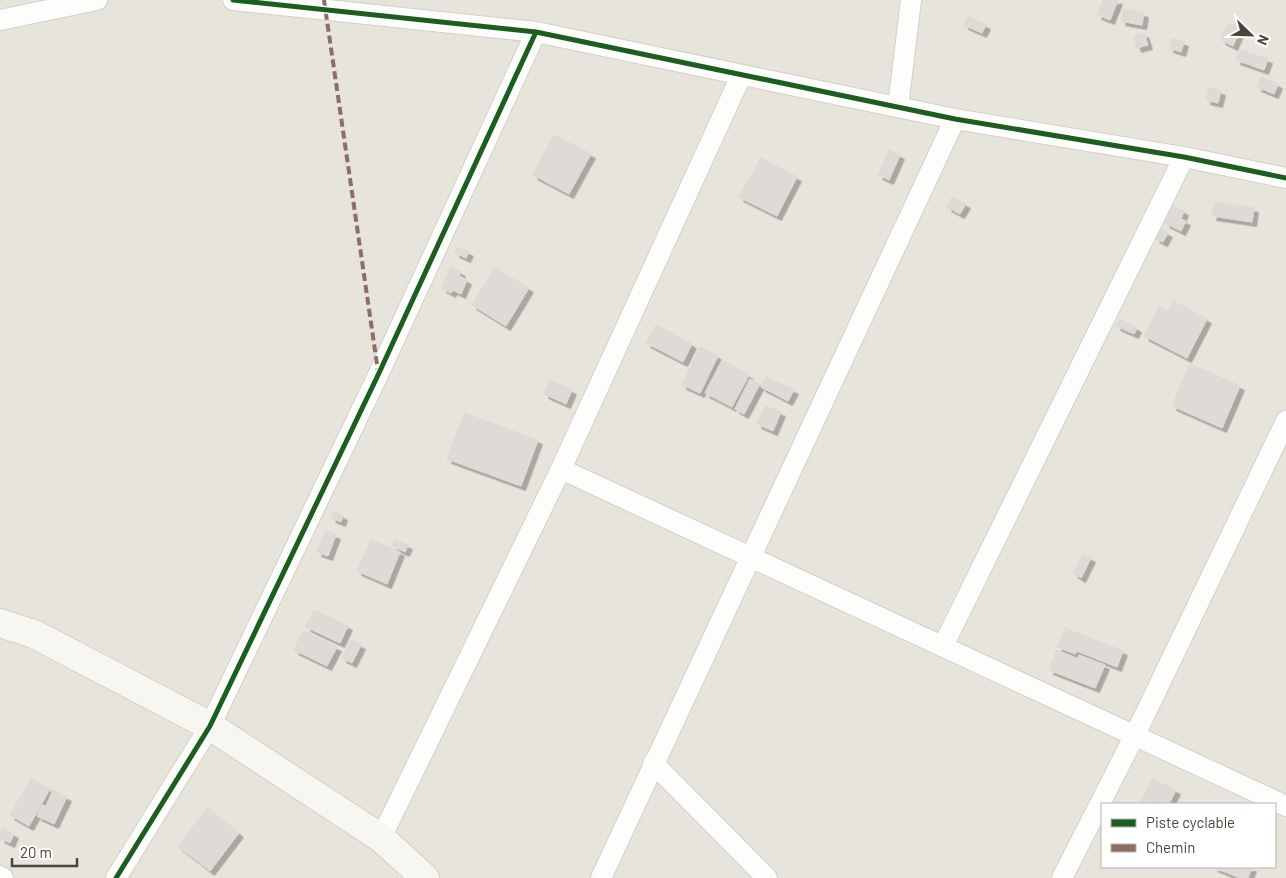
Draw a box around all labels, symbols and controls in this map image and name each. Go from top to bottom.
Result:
north arrow [1226,10,1276,60]
text: N [1254,33,1273,48]
legend [1101,803,1276,868]
text: Piste cyclable [1146,813,1235,831]
scale bar [12,836,78,868]
text: Chemin [1146,838,1195,856]
text: 20 m [20,843,52,861]

